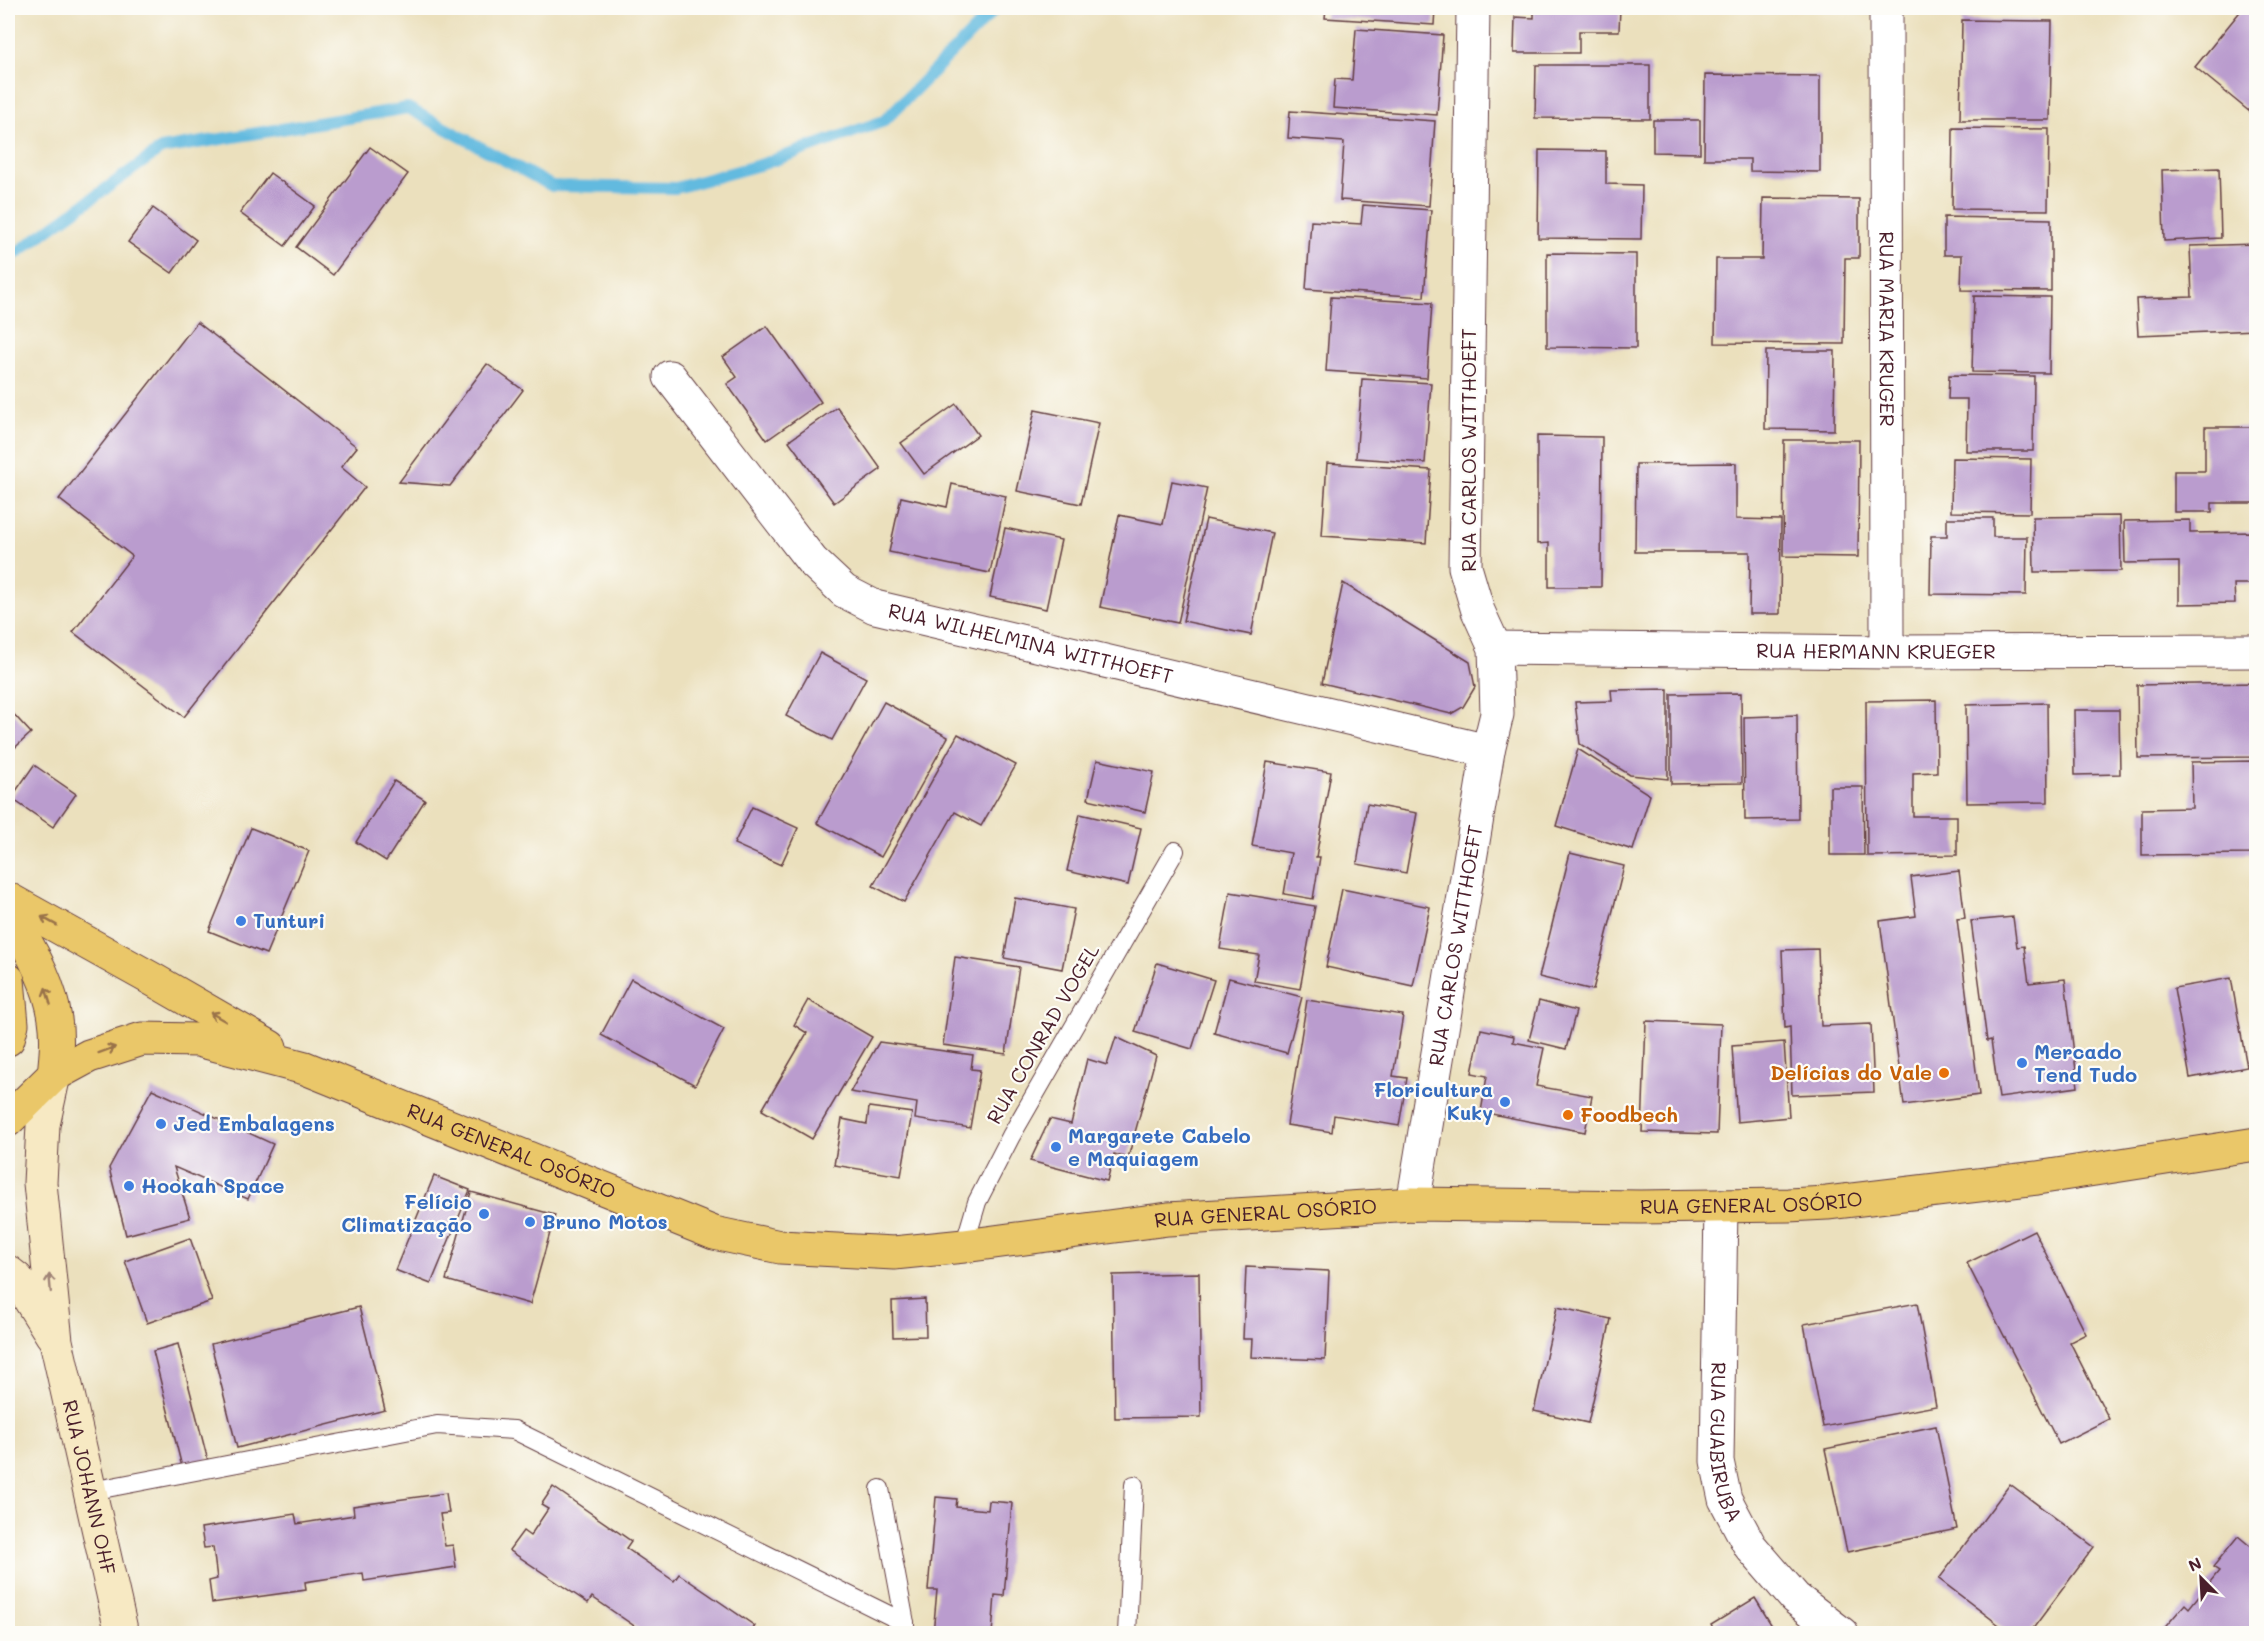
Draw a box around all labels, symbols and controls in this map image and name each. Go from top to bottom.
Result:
street label: RUA MARIA KRUGER [1874,231,1901,427]
street label: RUA CARLOS WITTHOEFT [1455,328,1481,572]
street label: RUA WILHELMINA WITTHOEFT [886,597,1176,689]
street label: RUA HERMANN KRUEGER [1756,637,1996,664]
street label: RUA CARLOS WITTHOEFT [1422,823,1488,1068]
place label: Tunturi [253,907,325,933]
marker: Tunturi [234,914,248,928]
one-way arrow [40,915,58,926]
street label: RUA CONRAD VOGEL [980,938,1105,1128]
one-way arrow [42,987,53,1006]
one-way arrow [210,1011,227,1023]
place label: Mercado Tend Tudo [2034,1038,2137,1087]
one-way arrow [97,1043,116,1054]
marker: Mercado Tend Tudo [2015,1056,2029,1070]
place label: Delícias do Vale [1770,1059,1932,1085]
marker: Delícias do Vale [1937,1066,1951,1080]
place label: Floricultura Kuky [1374,1076,1493,1125]
marker: Floricultura Kuky [1498,1095,1512,1109]
street label: RUA GENERAL OSÓRIO [404,1097,620,1204]
place label: Foodbech [1580,1101,1678,1127]
marker: Foodbech [1561,1108,1575,1122]
place label: Jed Embalagens [173,1110,335,1136]
marker: Jed Embalagens [154,1117,168,1131]
place label: Margarete Cabelo e Maquiagem [1068,1122,1251,1171]
marker: Margarete Cabelo e Maquiagem [1049,1140,1063,1154]
place label: Hookah Space [141,1172,285,1198]
marker: Hookah Space [122,1179,136,1193]
street label: RUA GENERAL OSÓRIO [1640,1185,1864,1219]
place label: Felício Climatização [341,1188,472,1237]
street label: RUA GENERAL OSÓRIO [1153,1192,1378,1233]
marker: Felício Climatização [477,1207,491,1221]
place label: Bruno Motos [542,1208,668,1234]
marker: Bruno Motos [523,1215,537,1229]
one-way arrow [44,1273,55,1293]
street label: RUA GUABIRUBA [1705,1362,1749,1526]
street label: RUA JOHANN OHF [58,1397,122,1577]
north arrow [2171,1548,2231,1608]
text: N [2185,1552,2205,1576]

